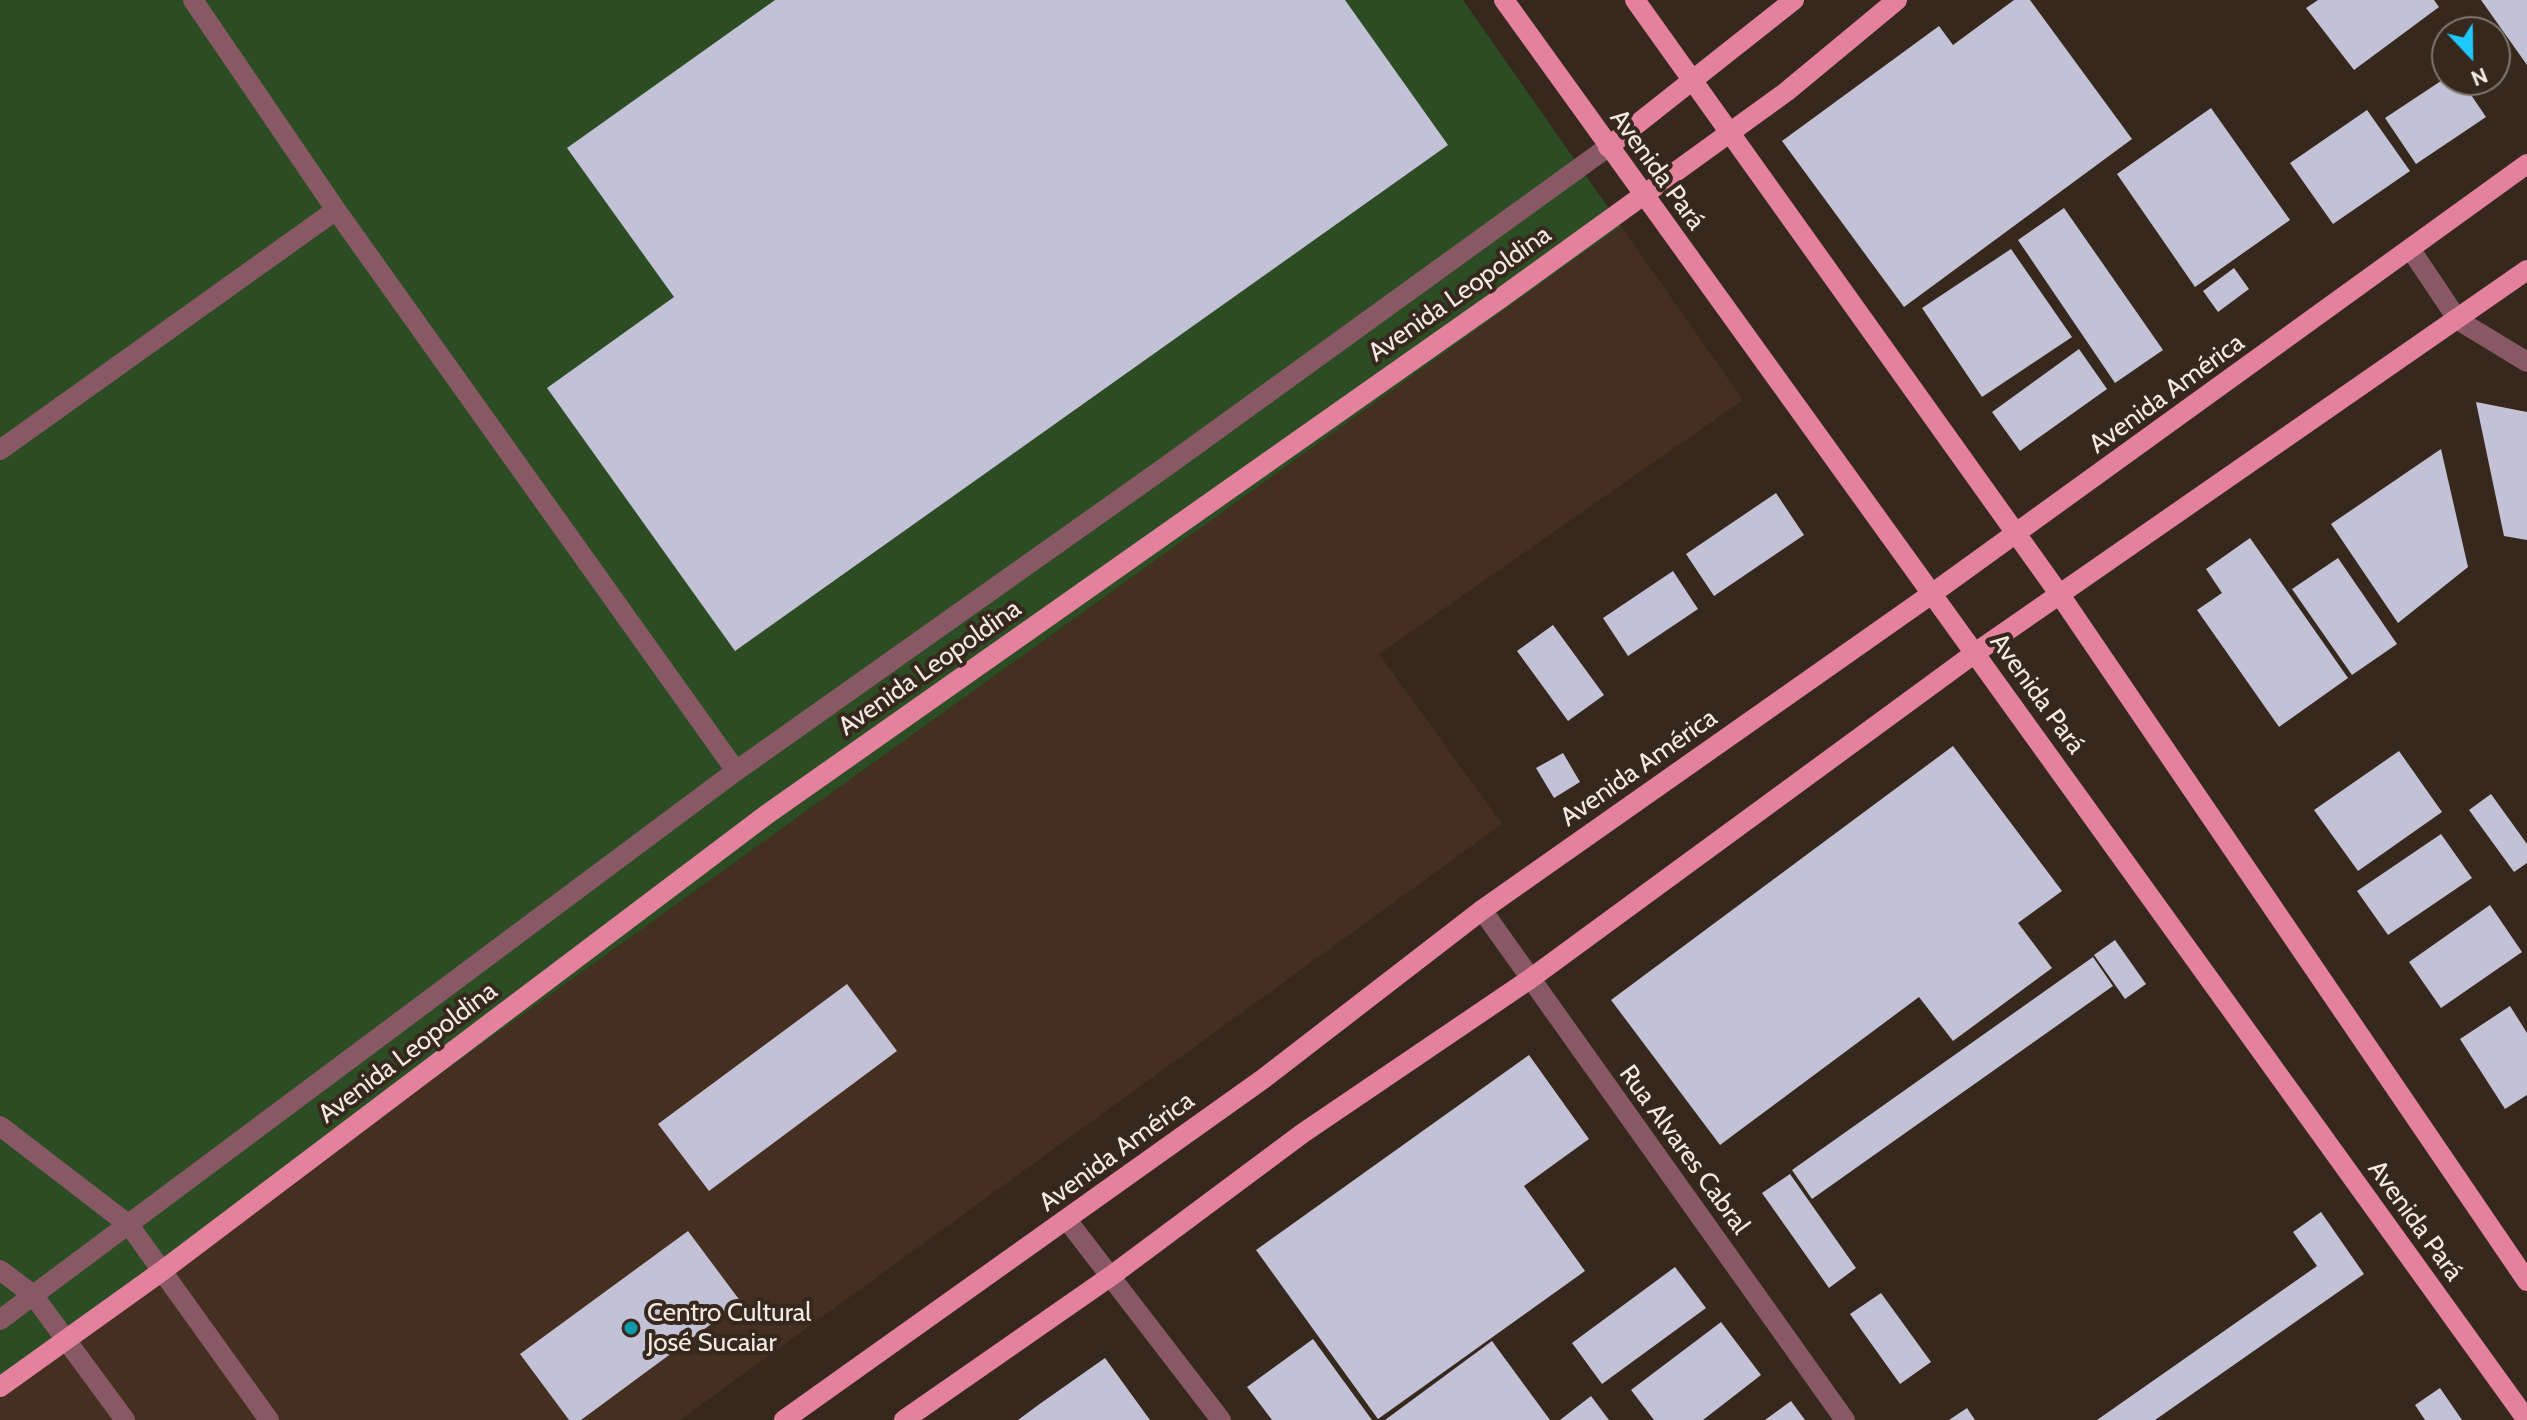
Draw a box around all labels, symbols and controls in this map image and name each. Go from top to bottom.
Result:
north arrow [2431,16,2511,96]
text: N [2467,61,2492,92]
street label: Avenida Pará [1603,104,1711,236]
street label: Avenida Leopoldina [1363,219,1557,369]
street label: Avenida América [2083,327,2251,461]
street label: Avenida Leopoldina [833,593,1027,743]
street label: Avenida Pará [1983,628,2091,760]
street label: Avenida América [1555,702,1723,834]
street label: Avenida Leopoldina [312,976,504,1130]
street label: Rua Alvares Cabral [1612,1059,1756,1241]
street label: Avenida América [1033,1085,1201,1219]
street label: Avenida Pará [2361,1155,2469,1287]
place label: Centro Cultural José Sucaiar [647,1297,811,1358]
marker: Centro Cultural José Sucaiar [622,1319,640,1337]

